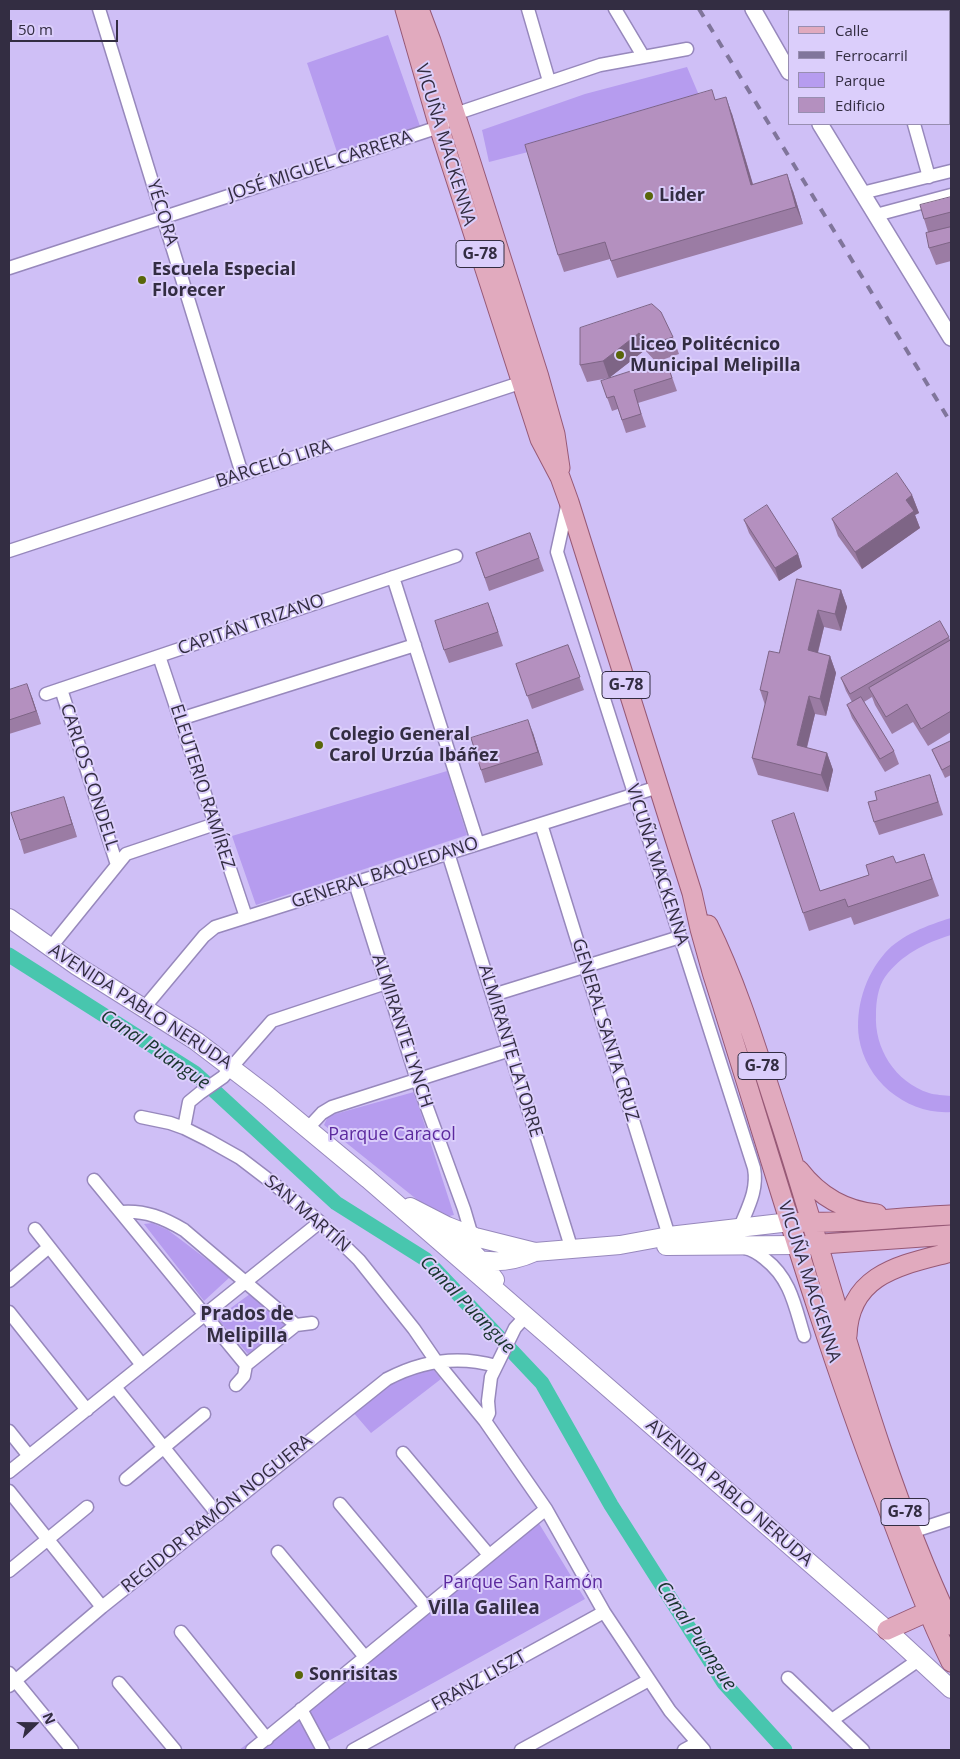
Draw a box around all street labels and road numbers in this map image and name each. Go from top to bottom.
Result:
street label: VICUÑA MACKENNA [410,61,480,229]
street label: JOSÉ MIGUEL CARRERA [225,126,415,206]
street label: YÉCORA [142,177,182,249]
road number: G-78 [456,240,504,268]
street label: BARCELÓ LIRA [213,435,335,493]
street label: CAPITÁN TRIZANO [175,590,327,660]
road number: G-78 [602,672,650,698]
street label: CARLOS CONDELL [55,701,123,853]
street label: ELEUTERIO RAMÍREZ [165,702,239,872]
street label: VICUÑA MACKENNA [621,782,693,948]
street label: GENERAL BAQUEDANO [289,833,481,913]
street label: GENERAL SANTA CRUZ [567,936,643,1124]
street label: AVENIDA PABLO NERUDA [44,940,236,1074]
street label: ALMIRANTE LYNCH [367,951,437,1111]
street label: ALMIRANTE LATORRE [473,962,547,1140]
road number: G-78 [738,1052,786,1080]
street label: SAN MARTÍN [260,1171,354,1257]
street label: VICUÑA MACKENNA [773,1199,845,1365]
street label: AVENIDA PABLO NERUDA [641,1415,817,1571]
street label: REGIDOR RAMÓN NOGUERA [117,1430,317,1598]
road number: G-78 [881,1498,929,1525]
street label: FRANZ LISZT [428,1646,530,1716]

